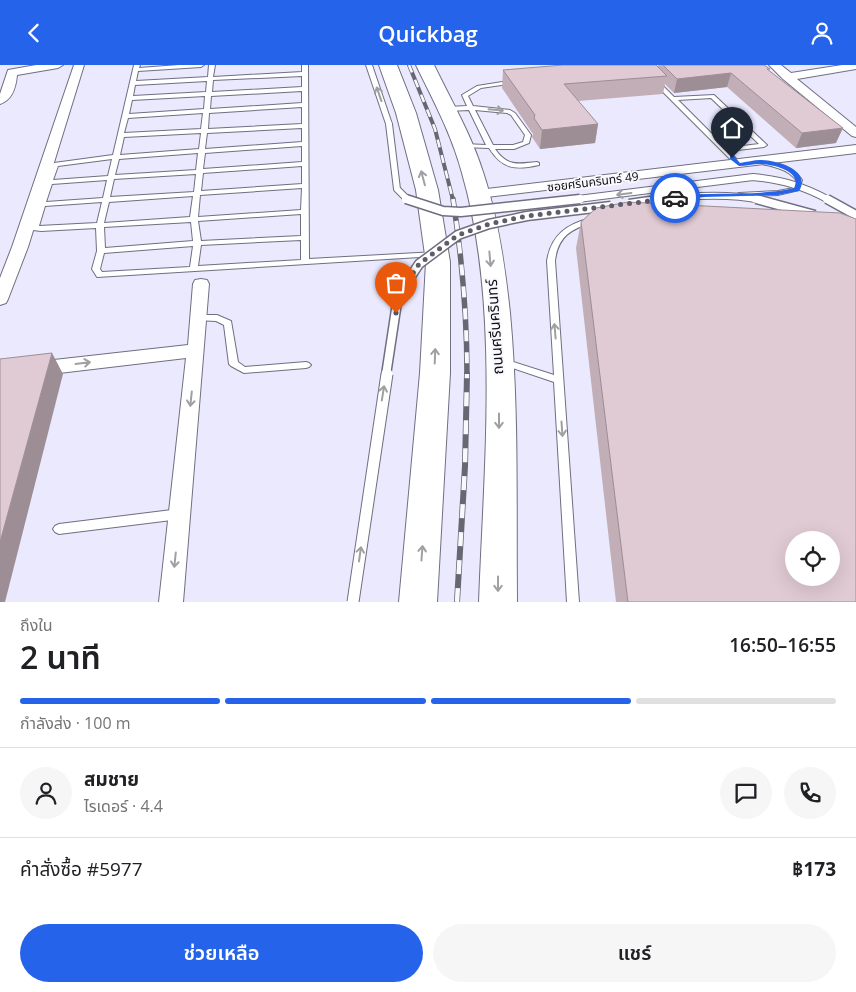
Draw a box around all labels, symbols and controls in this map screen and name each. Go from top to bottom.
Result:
text: Quickbag [378,18,478,48]
icon: back [20,19,48,47]
icon: person [808,19,836,47]
one-way arrow [374,87,383,103]
one-way arrow [488,105,504,115]
pin [711,107,753,158]
icon: home [718,114,746,142]
street label: ซอยศรีนครินทร์ 49 [546,167,640,196]
one-way arrow [418,170,428,186]
courier [650,173,700,223]
icon: car [661,184,689,212]
one-way arrow [617,189,633,199]
one-way arrow [485,251,495,267]
pin [375,262,417,313]
icon: bag [382,269,410,297]
street label: ถนนศรีนครินทร์ [481,278,507,375]
one-way arrow [550,324,559,340]
one-way arrow [431,349,440,365]
one-way arrow [75,358,91,368]
one-way arrow [378,385,388,401]
one-way arrow [186,390,196,406]
one-way arrow [494,412,504,429]
one-way arrow [557,420,566,436]
map controls [785,531,840,586]
button: locate [785,531,840,586]
one-way arrow [355,546,365,562]
one-way arrow [417,546,426,562]
one-way arrow [170,552,180,568]
one-way arrow [493,575,503,591]
text: ถึงใน [20,614,53,636]
text: 16:50–16:55 [729,632,836,658]
text: 2 นาที [20,635,101,678]
text: กำลังส่ง · 100 m [20,712,131,734]
text: สมชาย [84,766,139,792]
button: person [20,767,72,819]
button: chat [720,767,772,819]
button: phone [784,767,836,819]
text: ไรเดอร์ · 4.4 [84,795,163,817]
text: คำสั่งซื้อ #5977 [20,856,143,882]
text: ฿173 [792,856,836,882]
button: ช่วยเหลือ [20,924,423,982]
button: แชร์ [433,924,836,982]

